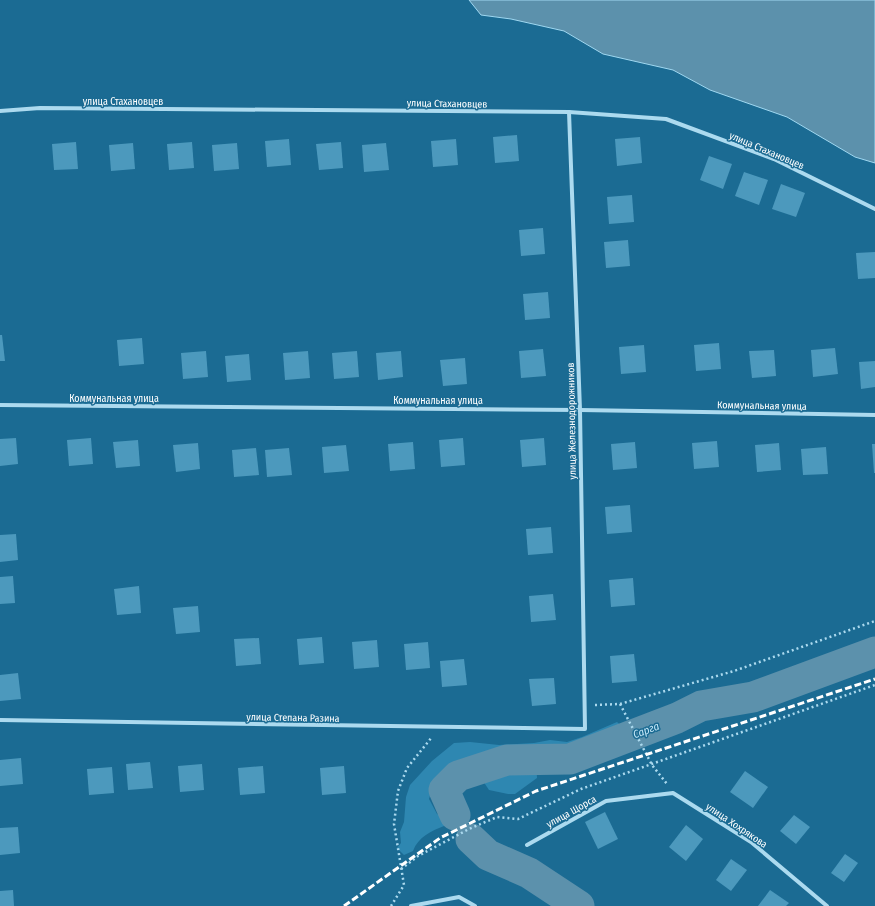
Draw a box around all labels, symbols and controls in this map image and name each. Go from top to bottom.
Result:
street label: улица Стахановцев [83,96,163,108]
street label: улица Стахановцев [407,97,487,111]
street label: улица Стахановцев [727,130,806,172]
street label: улица Железнодорожников [565,362,579,480]
street label: Коммунальная улица [69,393,159,405]
street label: Коммунальная улица [393,395,483,407]
street label: Коммунальная улица [717,399,807,413]
street label: улица Степана Разина [246,711,340,725]
water label: Сарга [631,719,661,741]
street label: улица Щорса [544,793,599,831]
street label: улица Хохрякова [703,801,770,851]

